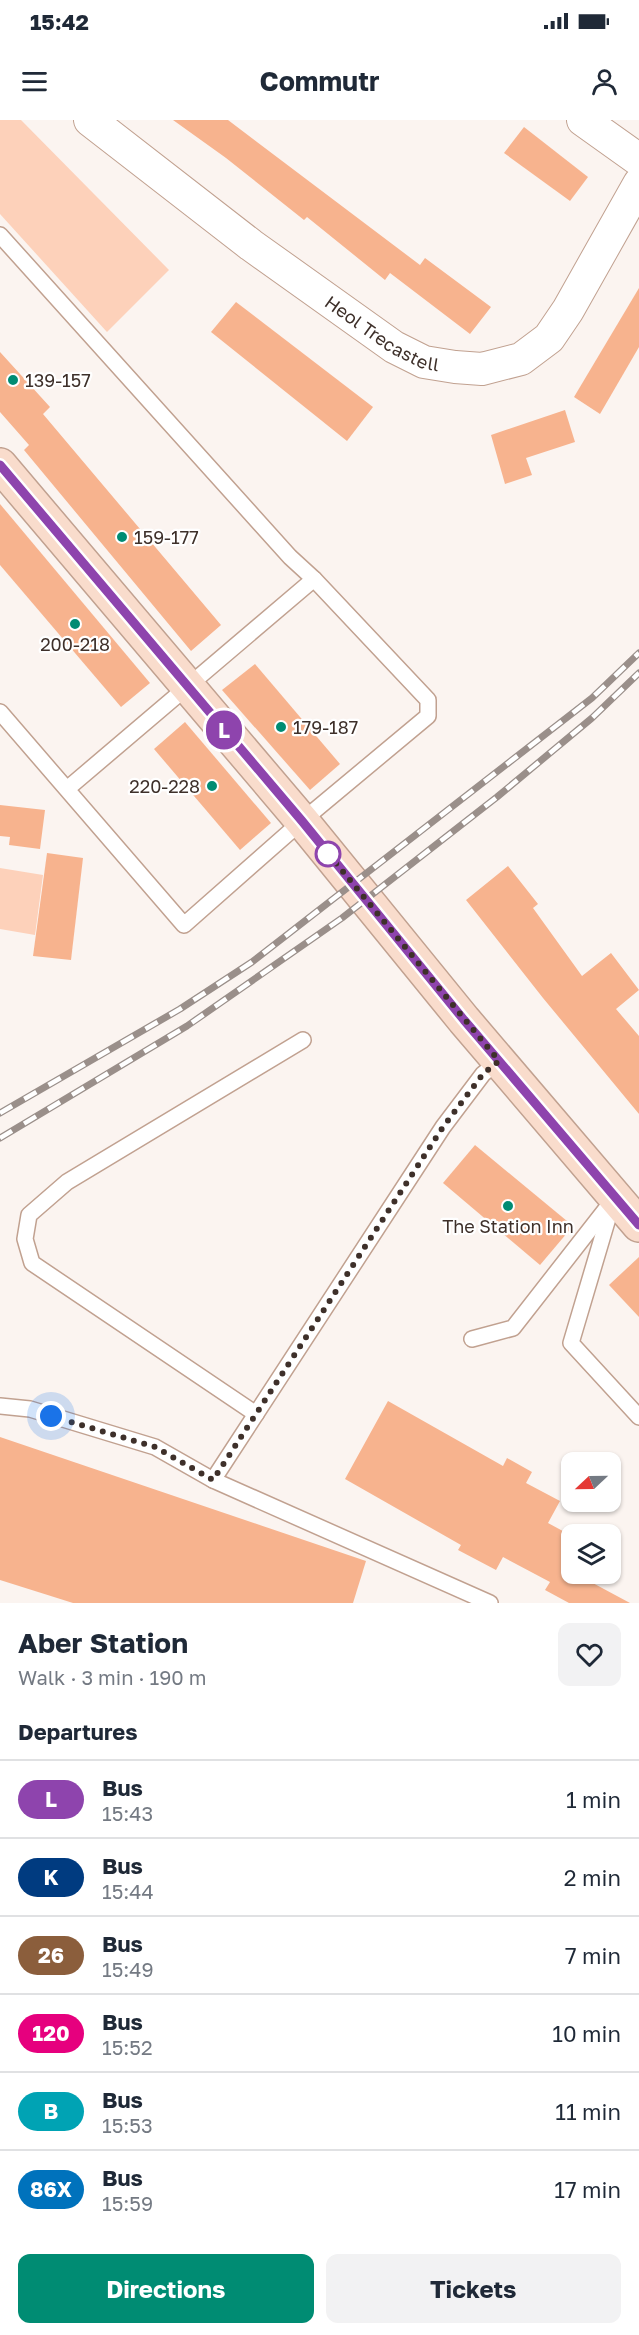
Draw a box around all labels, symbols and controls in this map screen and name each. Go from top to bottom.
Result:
text: 15:42 [30,8,89,35]
icon: menu [18,65,51,98]
text: Commutr [259,65,380,97]
icon: person [588,65,621,98]
street label: Heol Trecastell [321,291,441,375]
place label: 139-157 [25,369,91,391]
marker: 139-157 [6,373,20,387]
place label: 159-177 [134,526,199,548]
marker: 159-177 [115,530,129,544]
marker: 200-218 [68,617,82,631]
place label: 200-218 [40,633,110,655]
line badge: L [204,710,244,750]
place label: 179-187 [293,716,358,738]
text: L [218,717,230,743]
marker: 179-187 [274,720,288,734]
place label: 220-228 [129,775,200,797]
marker: 220-228 [205,779,219,793]
unlabelled marker [315,841,341,867]
marker: The Station Inn [501,1199,515,1213]
place label: The Station Inn [442,1215,574,1237]
your location [36,1401,66,1431]
north arrow [561,1452,621,1512]
map controls [561,1452,621,1584]
button: layers [561,1524,621,1584]
button: heart [558,1623,621,1686]
text: Aber Station [18,1626,188,1659]
text: Walk · 3 min · 190 m [18,1665,206,1689]
text: Departures [18,1718,137,1745]
text: Bus [102,1774,143,1801]
text: L [45,1786,57,1812]
text: 1 min [566,1786,621,1813]
text: 15:43 [102,1801,153,1825]
text: Bus [102,1852,143,1879]
text: K [43,1864,59,1890]
text: 2 min [564,1864,621,1891]
text: 15:44 [102,1879,154,1903]
text: Bus [102,1930,143,1957]
text: 26 [38,1942,64,1968]
text: 7 min [565,1942,621,1969]
text: 15:49 [102,1957,154,1981]
text: Bus [102,2008,143,2035]
text: 120 [32,2020,70,2046]
text: 10 min [552,2020,621,2047]
text: 15:52 [102,2035,153,2059]
text: Bus [102,2086,143,2113]
text: B [44,2098,58,2124]
text: 11 min [555,2098,621,2125]
text: 15:53 [102,2113,153,2137]
text: Bus [102,2164,143,2191]
text: 86X [30,2176,72,2202]
text: 17 min [554,2176,621,2203]
text: 15:59 [102,2191,153,2215]
button: Directions [18,2254,314,2323]
button: Tickets [326,2254,621,2323]

